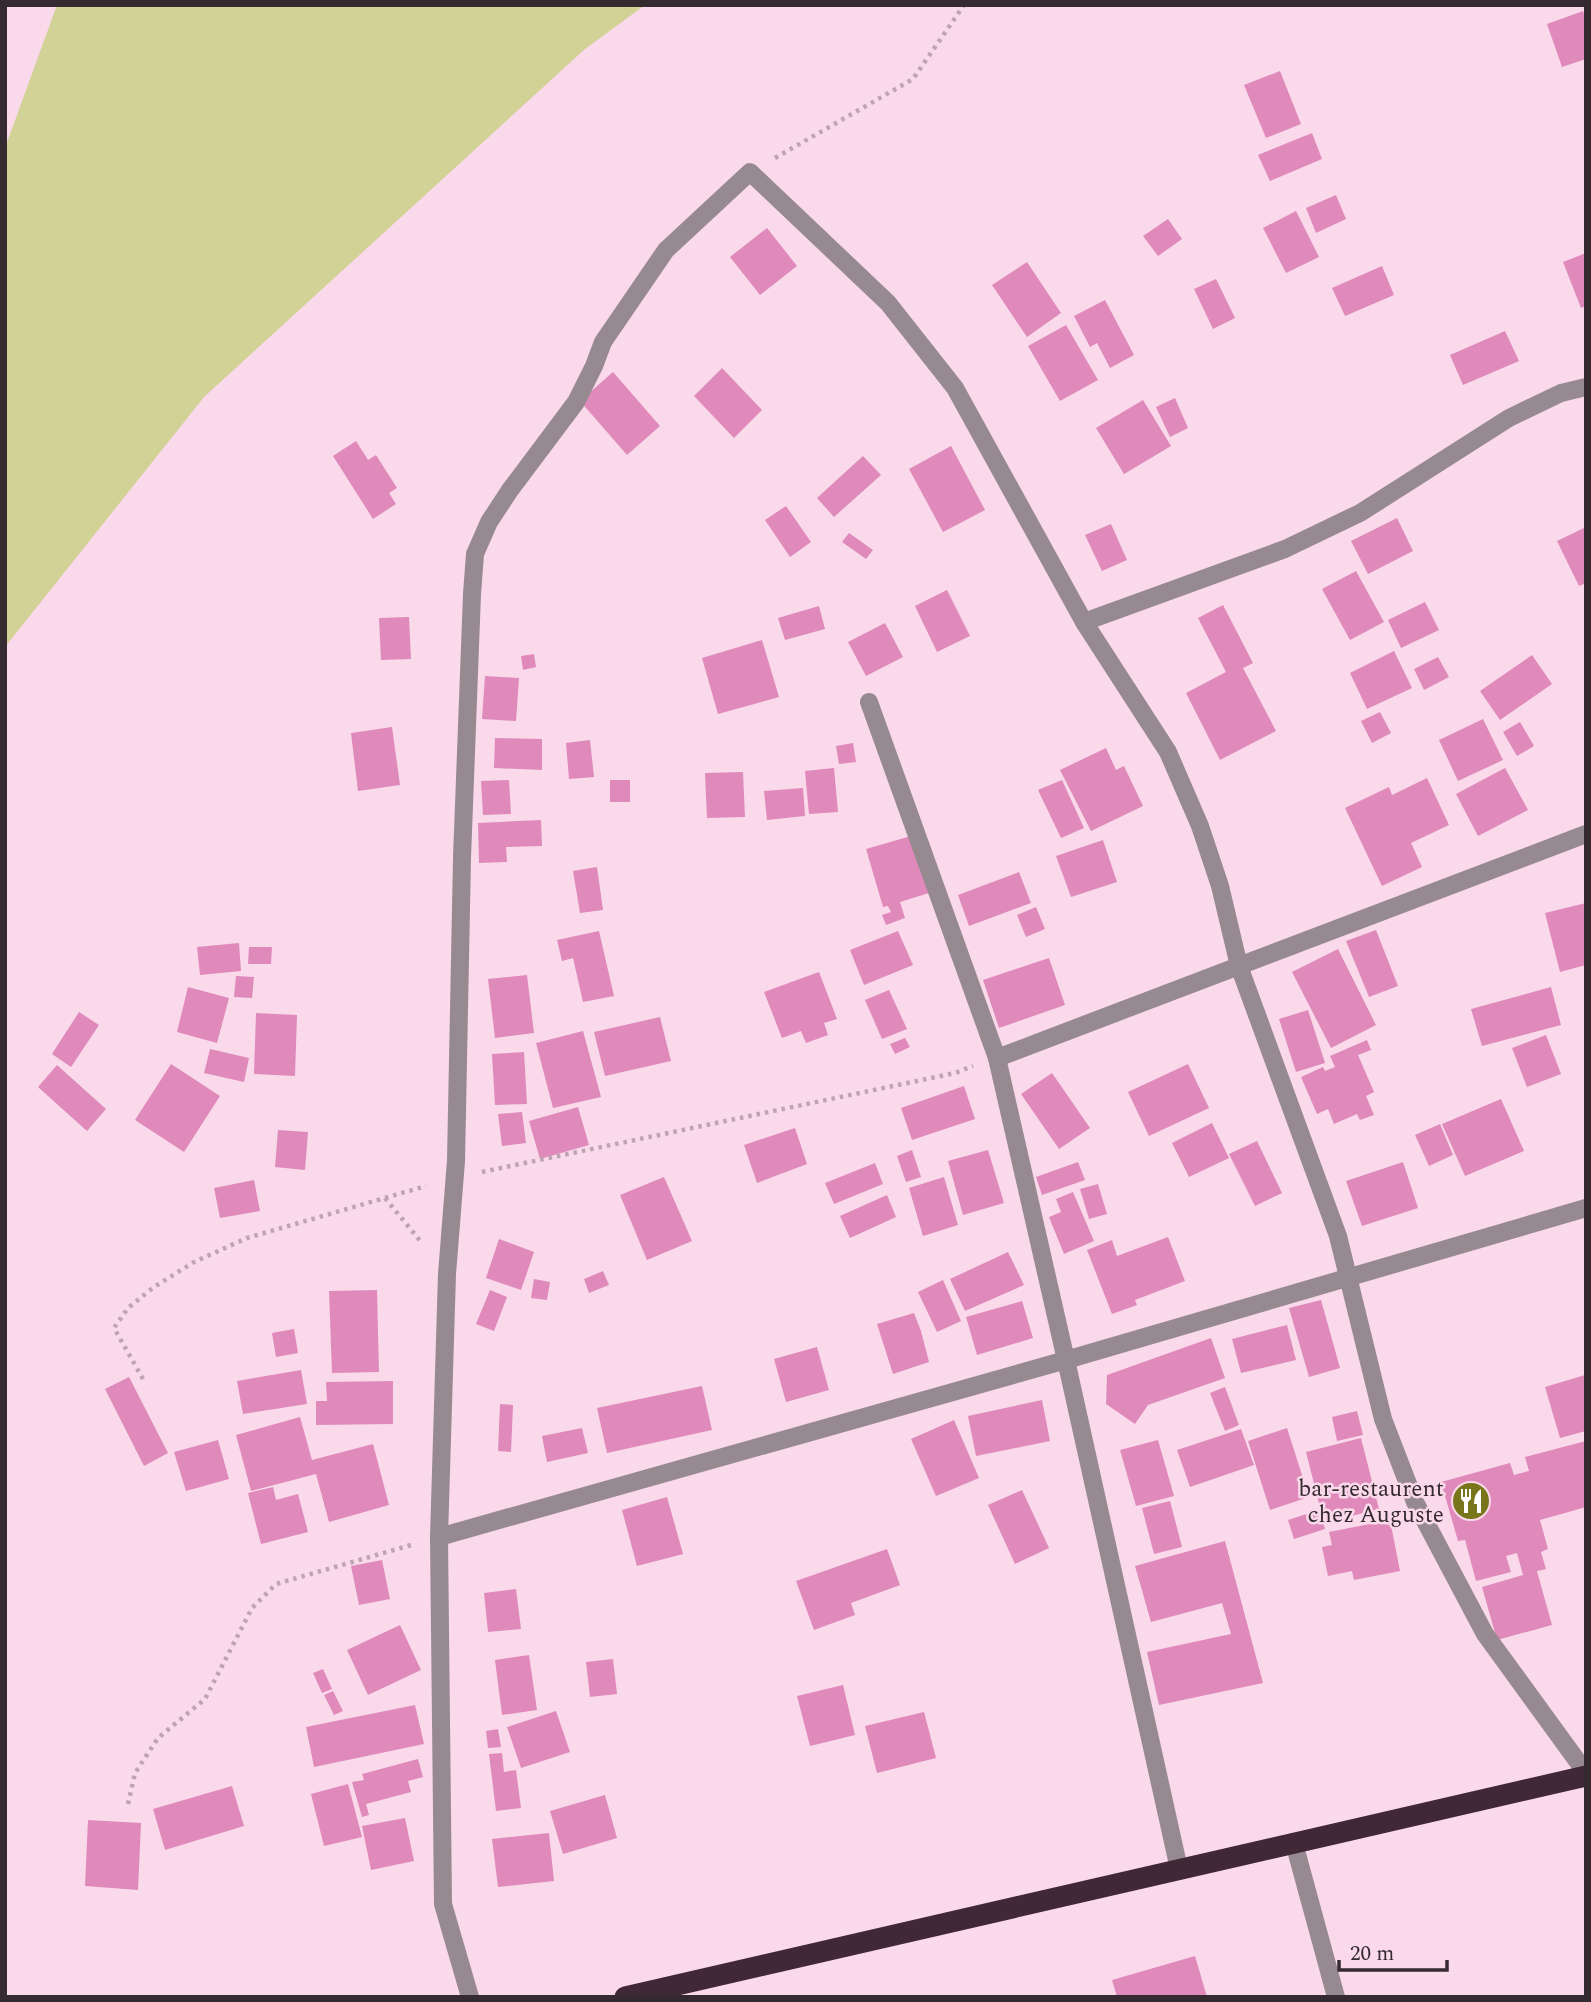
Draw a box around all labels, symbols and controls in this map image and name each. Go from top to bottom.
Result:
place label: bar-restaurent chez Auguste [1298,1472,1444,1533]
restaurant icon: bar-restaurent chez Auguste [1450,1480,1492,1522]
scale bar [1339,1928,1448,1972]
text: 20 m [1350,1938,1394,1970]

